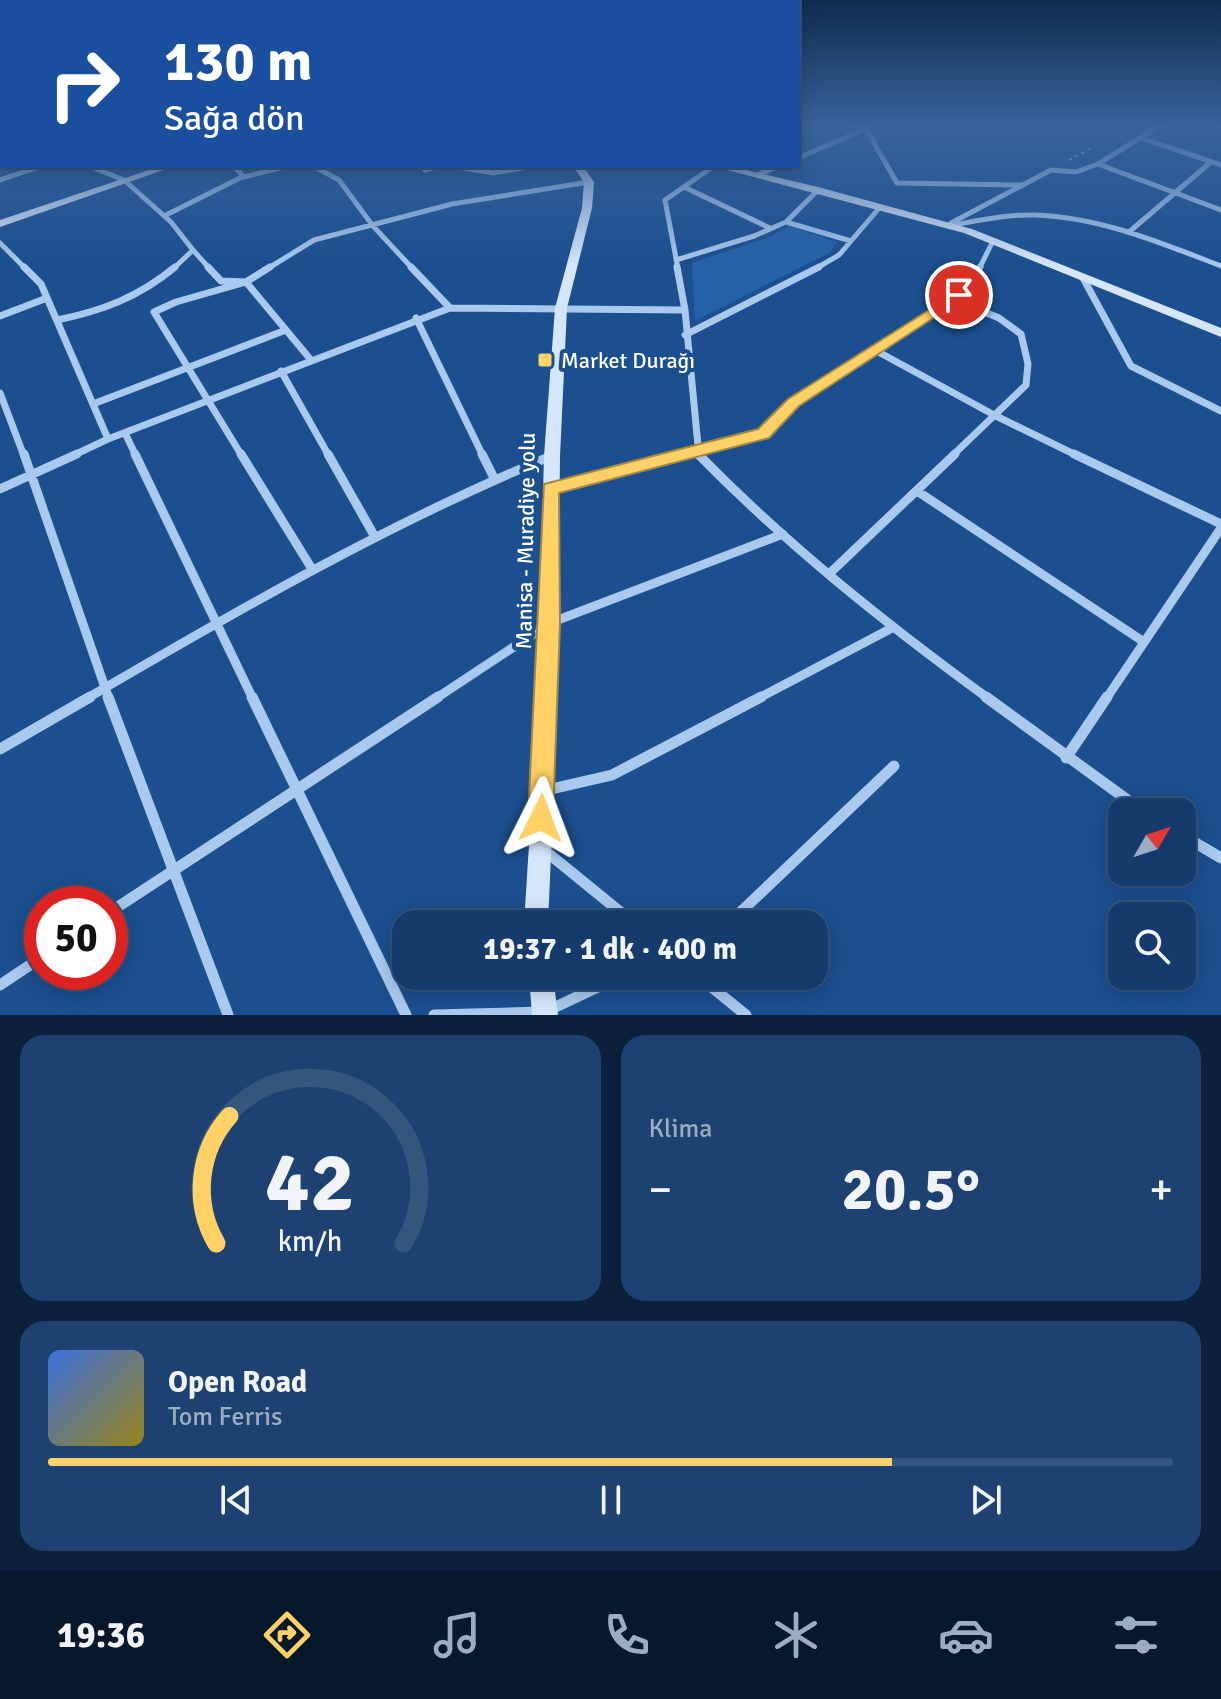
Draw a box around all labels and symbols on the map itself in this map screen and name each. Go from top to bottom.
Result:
pin [925,261,993,329]
place label: Market Durağı [561,347,695,374]
marker: Market Durağı [536,351,554,369]
street label: Manisa - Muradiye yolu [510,432,541,650]
position arrow [499,776,583,860]
north arrow [1108,798,1196,886]
speed limit sign: 50 [24,886,128,990]

